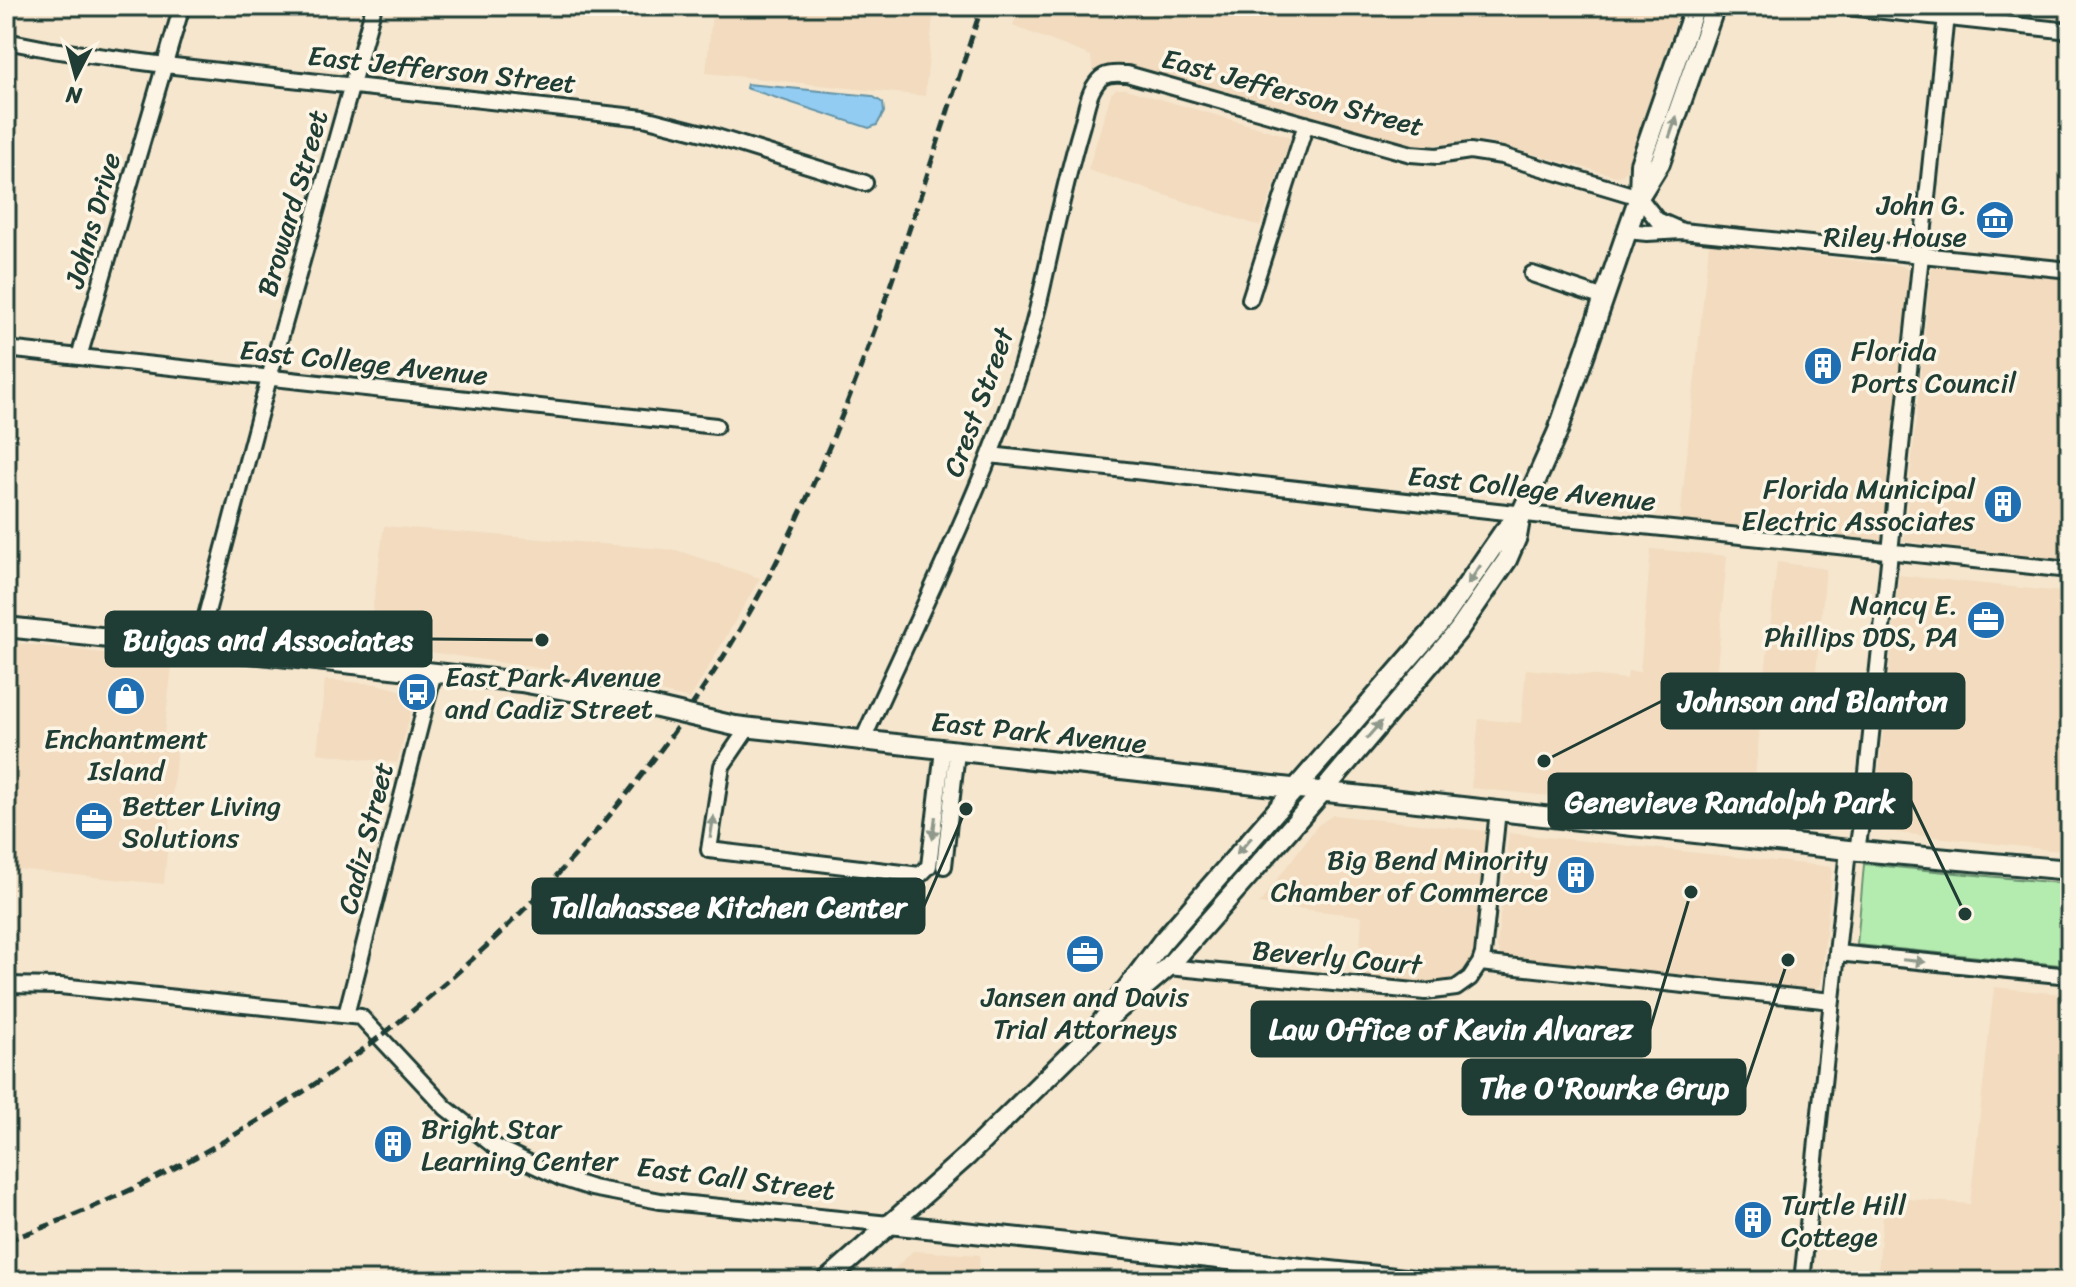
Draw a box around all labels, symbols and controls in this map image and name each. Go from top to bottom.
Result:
street label: East Jefferson Street [305,31,578,108]
street label: East Jefferson Street [1156,34,1429,151]
north arrow [36,36,116,116]
text: N [64,75,85,116]
street label: Broward Street [242,104,343,302]
one-way arrow [1667,115,1679,139]
street label: Johns Drive [49,146,135,295]
place label: John G. Riley House [1824,180,1967,261]
museum icon: John G. Riley House [1974,199,2016,241]
street label: Crest Street [929,319,1029,484]
street label: East College Avenue [237,325,490,400]
place label: Florida Ports Council [1851,326,2017,407]
building icon: Florida Ports Council [1802,345,1844,387]
street label: East College Avenue [1405,451,1658,526]
place label: Florida Municipal Electric Associates [1741,464,1976,545]
building icon: Florida Municipal Electric Associates [1982,483,2024,525]
one-way arrow [1467,565,1482,586]
place label: Nancy E. Phillips DDS, PA [1764,580,1958,661]
office icon: Nancy E. Phillips DDS, PA [1965,599,2007,641]
callout: Buigas and Associates [106,612,431,666]
text: Buigas and Associates [123,613,414,667]
place label: East Park Avenue and Cadiz Street [445,652,661,733]
bus stop icon: East Park Avenue and Cadiz Street [396,671,438,713]
callout: Johnson and Blanton [1662,674,1964,728]
text: Johnson and Blanton [1676,674,1949,728]
shop icon: Enchantment Island [105,675,147,717]
street label: East Park Avenue [929,697,1149,768]
place label: Enchantment Island [44,714,208,795]
one-way arrow [1365,721,1383,740]
street label: Cadiz Street [323,757,408,919]
callout: Genevieve Randolph Park [1549,774,1911,828]
text: Genevieve Randolph Park [1565,775,1896,829]
place label: Better Living Solutions [122,781,281,862]
office icon: Better Living Solutions [73,800,115,842]
one-way arrow [707,814,719,839]
one-way arrow [927,815,940,840]
place label: Big Bend Minority Chamber of Commerce [1271,835,1548,916]
one-way arrow [1236,837,1254,856]
building icon: Big Bend Minority Chamber of Commerce [1555,854,1597,896]
callout: Tallahassee Kitchen Center [533,879,924,933]
text: Tallahassee Kitchen Center [549,880,908,934]
street label: Beverly Court [1250,926,1425,989]
office icon: Jansen and Davis Trial Attorneys [1064,933,1106,975]
one-way arrow [1902,954,1927,967]
place label: Jansen and Davis Trial Attorneys [980,972,1189,1053]
callout: Law Office of Kevin Alvarez [1252,1002,1650,1056]
text: Law Office of Kevin Alvarez [1269,1002,1634,1056]
callout: The O'Rourke Grup [1463,1060,1745,1114]
text: The O'Rourke Grup [1479,1061,1729,1115]
place label: Bright Star Learning Center [421,1104,619,1185]
building icon: Bright Star Learning Center [372,1123,414,1165]
street label: East Call Street [634,1142,838,1215]
place label: Turtle Hill Cottege [1781,1180,1907,1261]
building icon: Turtle Hill Cottege [1732,1199,1774,1241]

